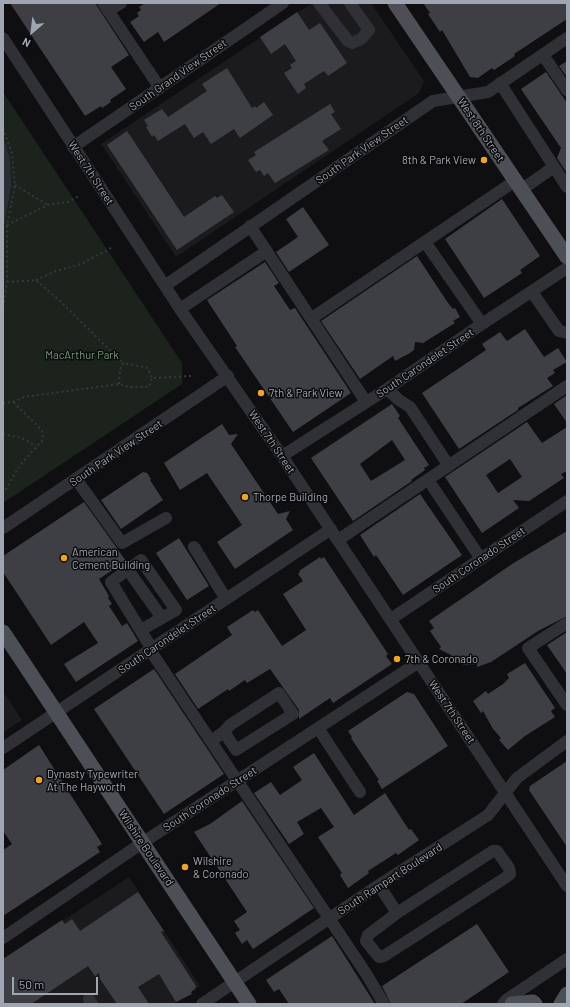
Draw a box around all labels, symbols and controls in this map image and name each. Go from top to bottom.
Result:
north arrow [12,12,52,52]
text: N [20,36,32,50]
street label: South Grand View Street [127,36,229,114]
street label: West 8th Street [455,96,507,164]
street label: South Park View Street [313,113,411,187]
street label: West 7th Street [65,138,117,208]
place label: 8th & Park View [402,153,476,167]
marker: 8th & Park View [479,155,489,165]
street label: South Carondelet Street [374,325,476,401]
park label: MacArthur Park [45,348,119,362]
place label: 7th & Park View [269,386,343,400]
marker: 7th & Park View [256,388,266,398]
street label: West 7th Street [246,408,298,476]
street label: South Park View Street [67,417,165,489]
place label: Thorpe Building [253,490,328,504]
marker: Thorpe Building [240,492,250,502]
street label: South Coronado Street [430,524,528,596]
place label: American Cement Building [72,545,150,571]
marker: American Cement Building [59,553,69,563]
street label: South Carondelet Street [116,601,218,677]
place label: 7th & Coronado [405,652,478,666]
marker: 7th & Coronado [392,654,402,664]
street label: West 7th Street [426,678,478,746]
street label: South Coronado Street [161,764,259,834]
place label: Dynasty Typewriter At The Hayworth [47,767,138,793]
marker: Dynasty Typewriter At The Hayworth [34,775,44,785]
street label: Wilshire Boulevard [116,808,176,888]
street label: South Rampart Boulevard [335,840,445,918]
place label: Wilshire & Coronado [193,854,249,880]
marker: Wilshire & Coronado [180,862,190,872]
scale bar [14,969,100,995]
text: 50 m [19,977,44,991]

